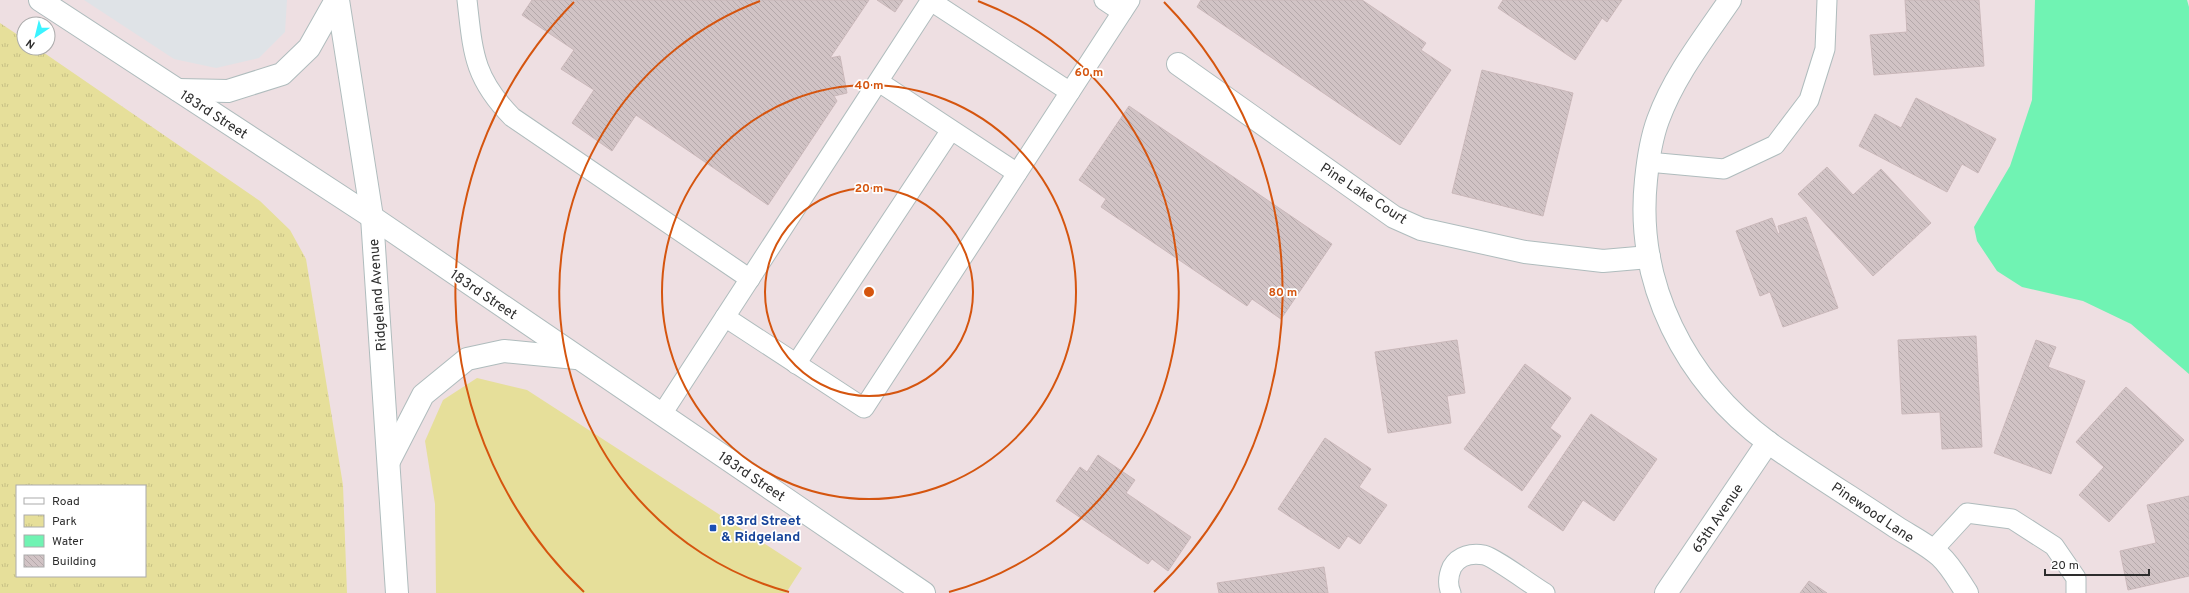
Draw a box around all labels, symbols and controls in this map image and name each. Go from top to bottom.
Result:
north arrow [16,16,56,56]
text: N [24,35,38,51]
text: 60 m [1075,65,1103,81]
text: 40 m [854,78,884,94]
street label: 183rd Street [176,87,250,143]
street label: Pine Lake Court [1317,160,1410,229]
text: 20 m [855,181,883,197]
street label: Ridgeland Avenue [366,238,391,352]
street label: 183rd Street [446,267,520,324]
centre of rings [862,285,876,299]
text: 80 m [1269,285,1297,301]
street label: 183rd Street [714,449,788,506]
street label: Pinewood Lane [1828,479,1917,547]
street label: 65th Avenue [1689,481,1748,557]
legend [16,485,146,577]
text: Road [52,494,80,510]
place label: 183rd Street & Ridgeland [721,513,801,546]
text: Park [52,514,77,530]
marker: 183rd Street & Ridgeland [708,523,718,533]
text: Water [52,534,84,550]
scale bar [2045,551,2149,577]
text: Building [52,554,96,570]
text: 20 m [2051,558,2079,574]

